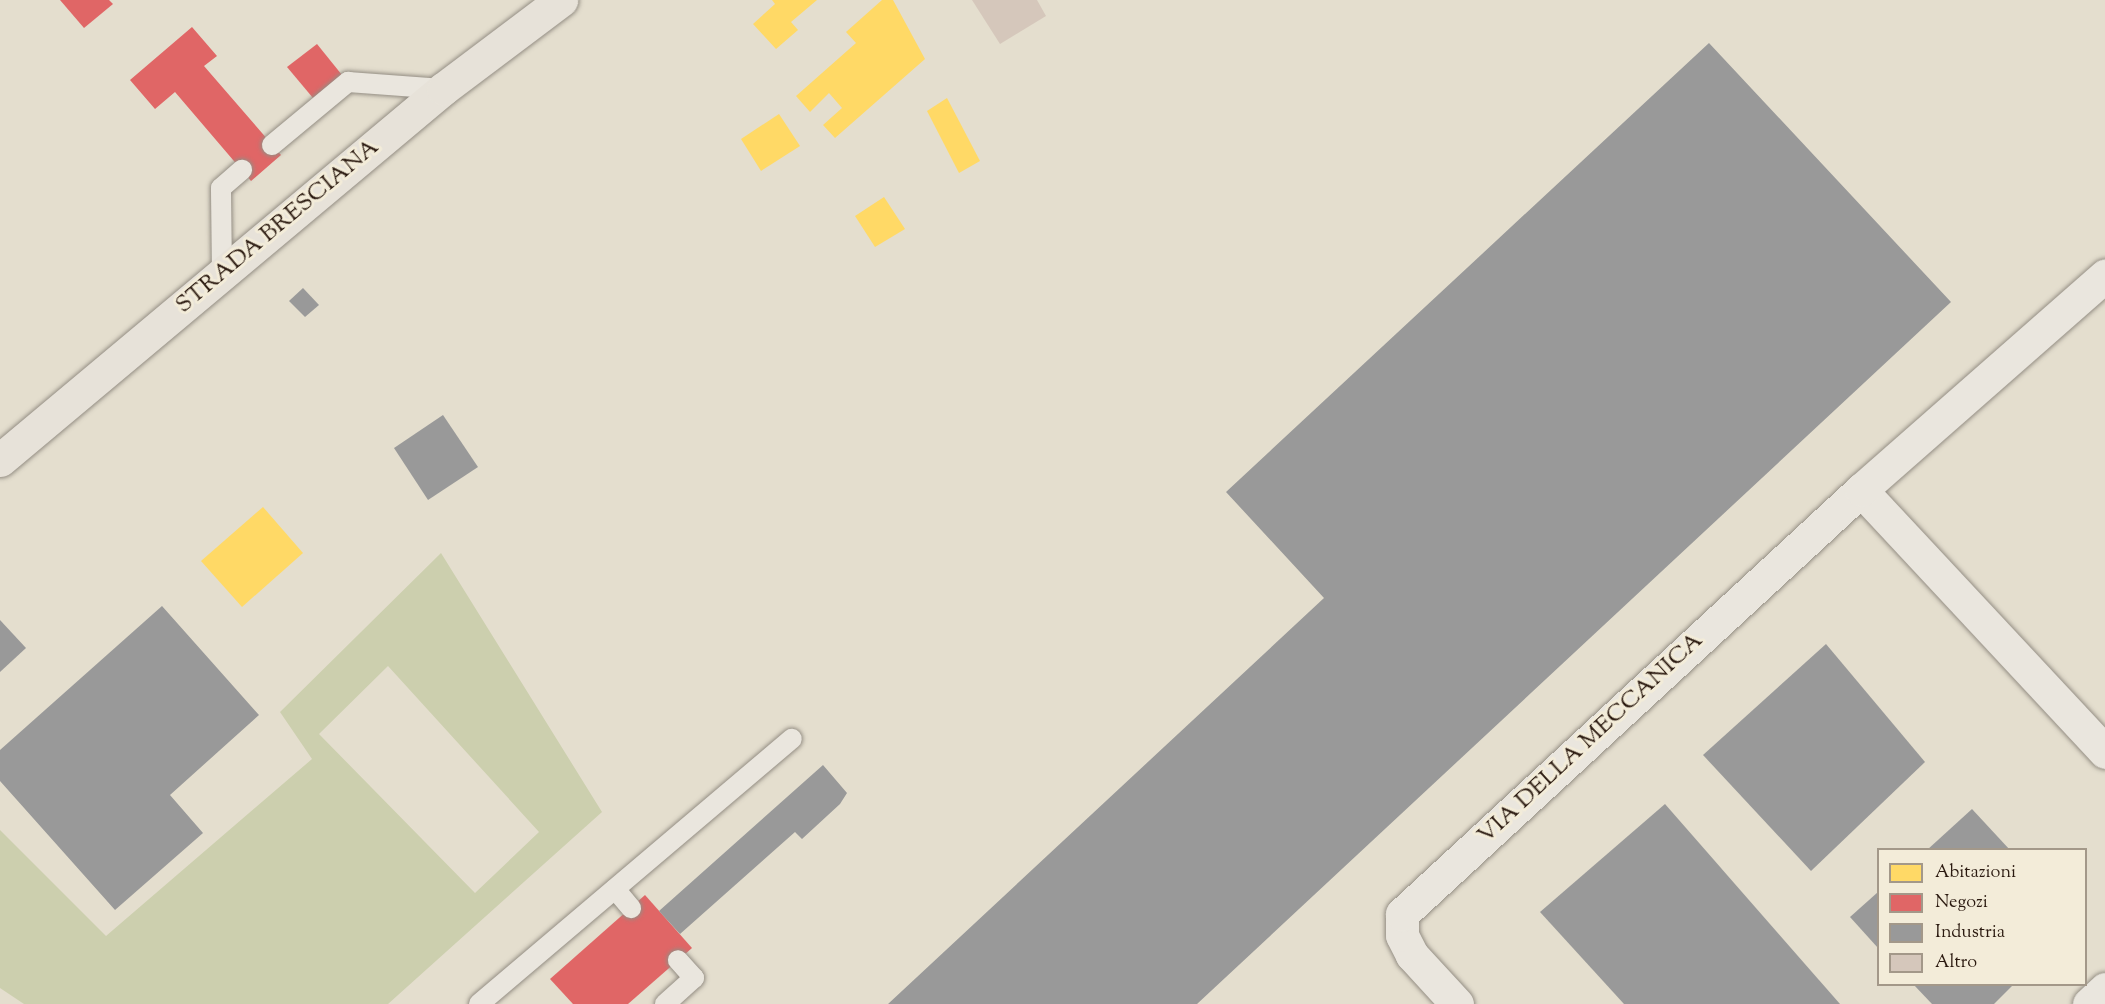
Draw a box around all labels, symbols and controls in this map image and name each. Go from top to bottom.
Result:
street label: STRADA BRESCIANA [170,134,386,320]
street label: VIA DELLA MECCANICA [1472,627,1710,851]
legend [1877,848,2087,986]
text: Abitazioni [1935,860,2016,886]
text: Negozi [1935,890,1988,916]
text: Industria [1935,920,2005,946]
text: Altro [1935,950,1977,976]

